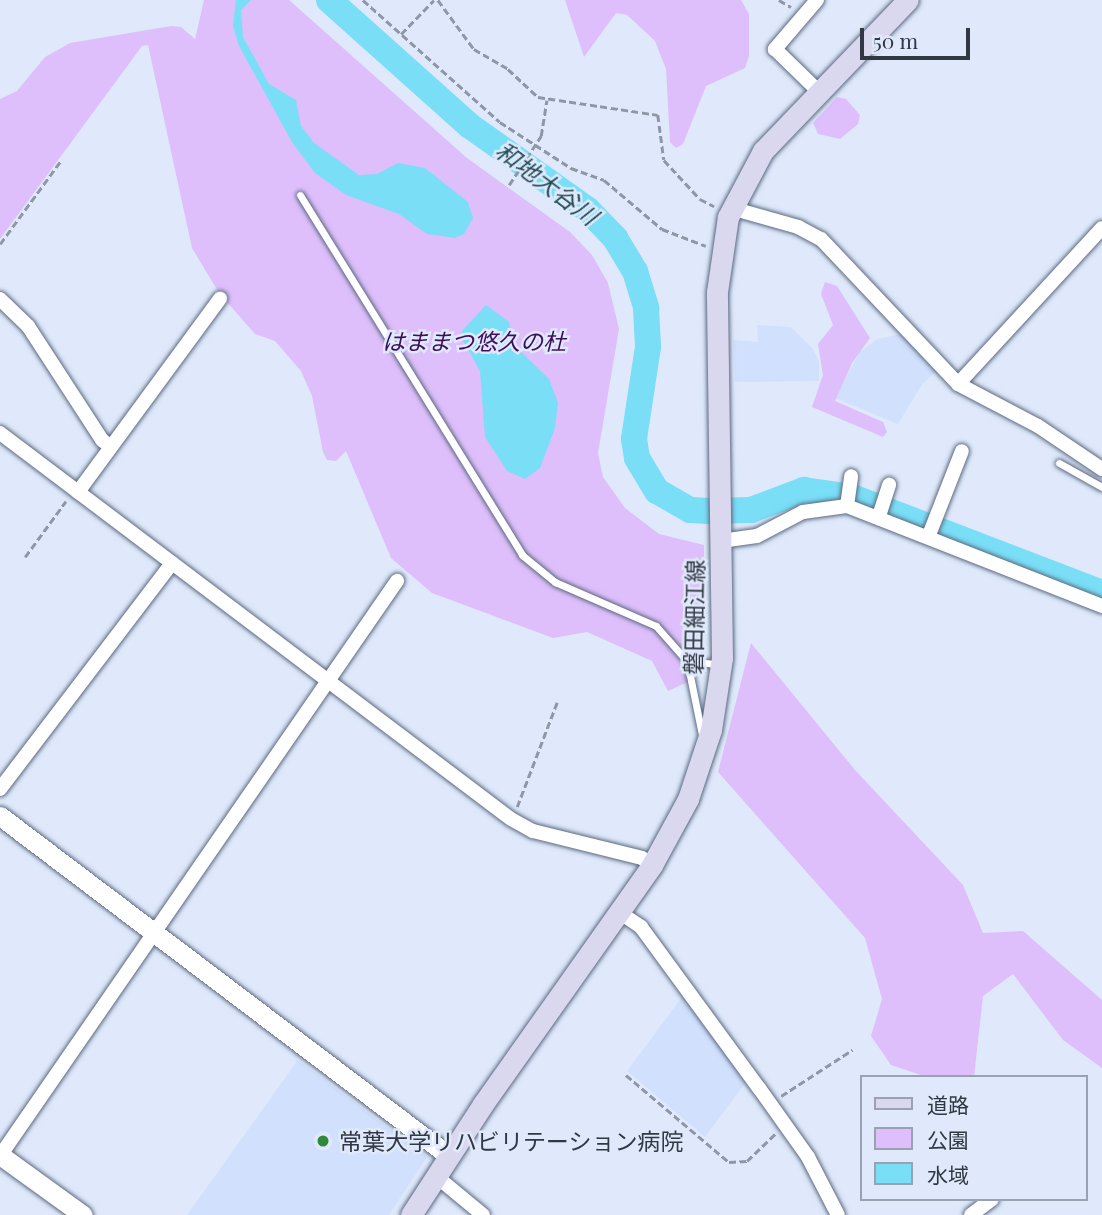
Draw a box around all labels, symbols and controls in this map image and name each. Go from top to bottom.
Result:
scale bar [864,14,974,58]
text: 50 m [873,26,918,54]
water label: 和地大谷川 [490,135,604,231]
park label: はままつ悠久の杜 [382,327,566,355]
street label: 磐田細江線 [679,559,709,675]
legend [860,1075,1088,1201]
text: 道路 [927,1090,969,1118]
text: 公園 [927,1125,969,1153]
place label: 常葉大学リハビリテーション病院 [339,1127,684,1155]
marker: 常葉大学リハビリテーション病院 [313,1131,333,1151]
text: 水域 [927,1160,969,1188]

